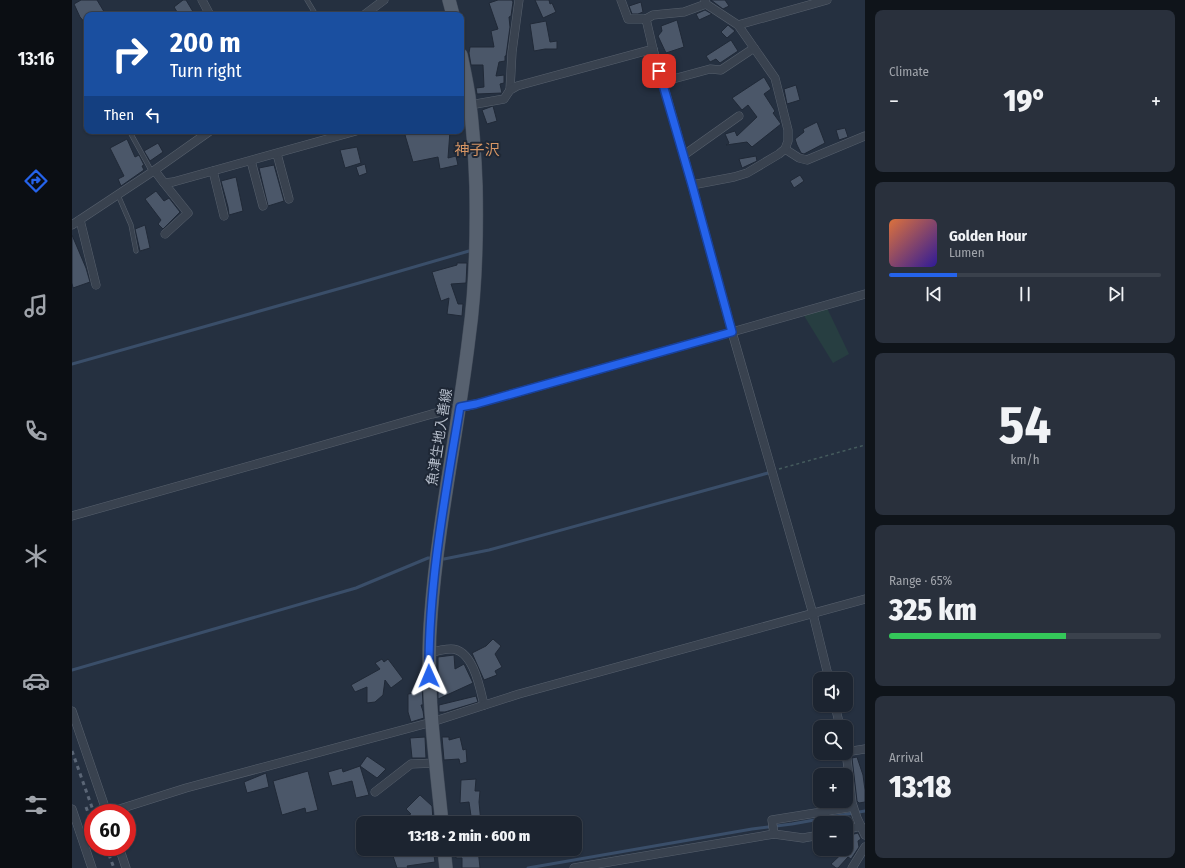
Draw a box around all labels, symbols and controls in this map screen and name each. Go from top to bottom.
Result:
text: 200 m [170,26,241,59]
icon: right [104,28,156,80]
text: 13:16 [18,48,54,70]
pin [642,54,676,88]
text: Turn right [170,60,242,82]
icon: arrive [648,60,670,82]
text: Climate [889,64,929,79]
text: 19° [1004,83,1046,119]
text: − [889,88,899,115]
text: + [1151,88,1161,115]
icon: left [142,104,164,126]
text: Then [104,106,134,124]
district label: 神子沢 [454,141,500,159]
icon: directions [22,167,50,195]
text: Golden Hour [949,227,1027,245]
text: Lumen [949,245,985,260]
icon: previous [923,283,945,305]
icon: pause [1014,283,1036,305]
icon: next [1105,283,1127,305]
icon: music [22,292,50,320]
street label: 魚津生地入善線 [423,387,456,487]
text: 54 [999,394,1051,457]
icon: phone [22,417,50,445]
text: km/h [1011,452,1040,467]
icon: climate [22,542,50,570]
text: Range · 65% [889,573,952,588]
text: 325 km [889,592,977,628]
position arrow [408,655,450,697]
icon: car [22,667,50,695]
map controls [813,672,853,856]
button: sound [813,672,853,712]
button: search [813,720,853,760]
text: Arrival [889,750,923,765]
button: + [813,768,853,808]
text: 13:18 [889,769,951,805]
icon: filters [22,791,50,819]
speed limit sign: 60 [84,804,136,856]
button: − [813,816,853,856]
text: 13:18 · 2 min · 600 m [408,827,530,845]

